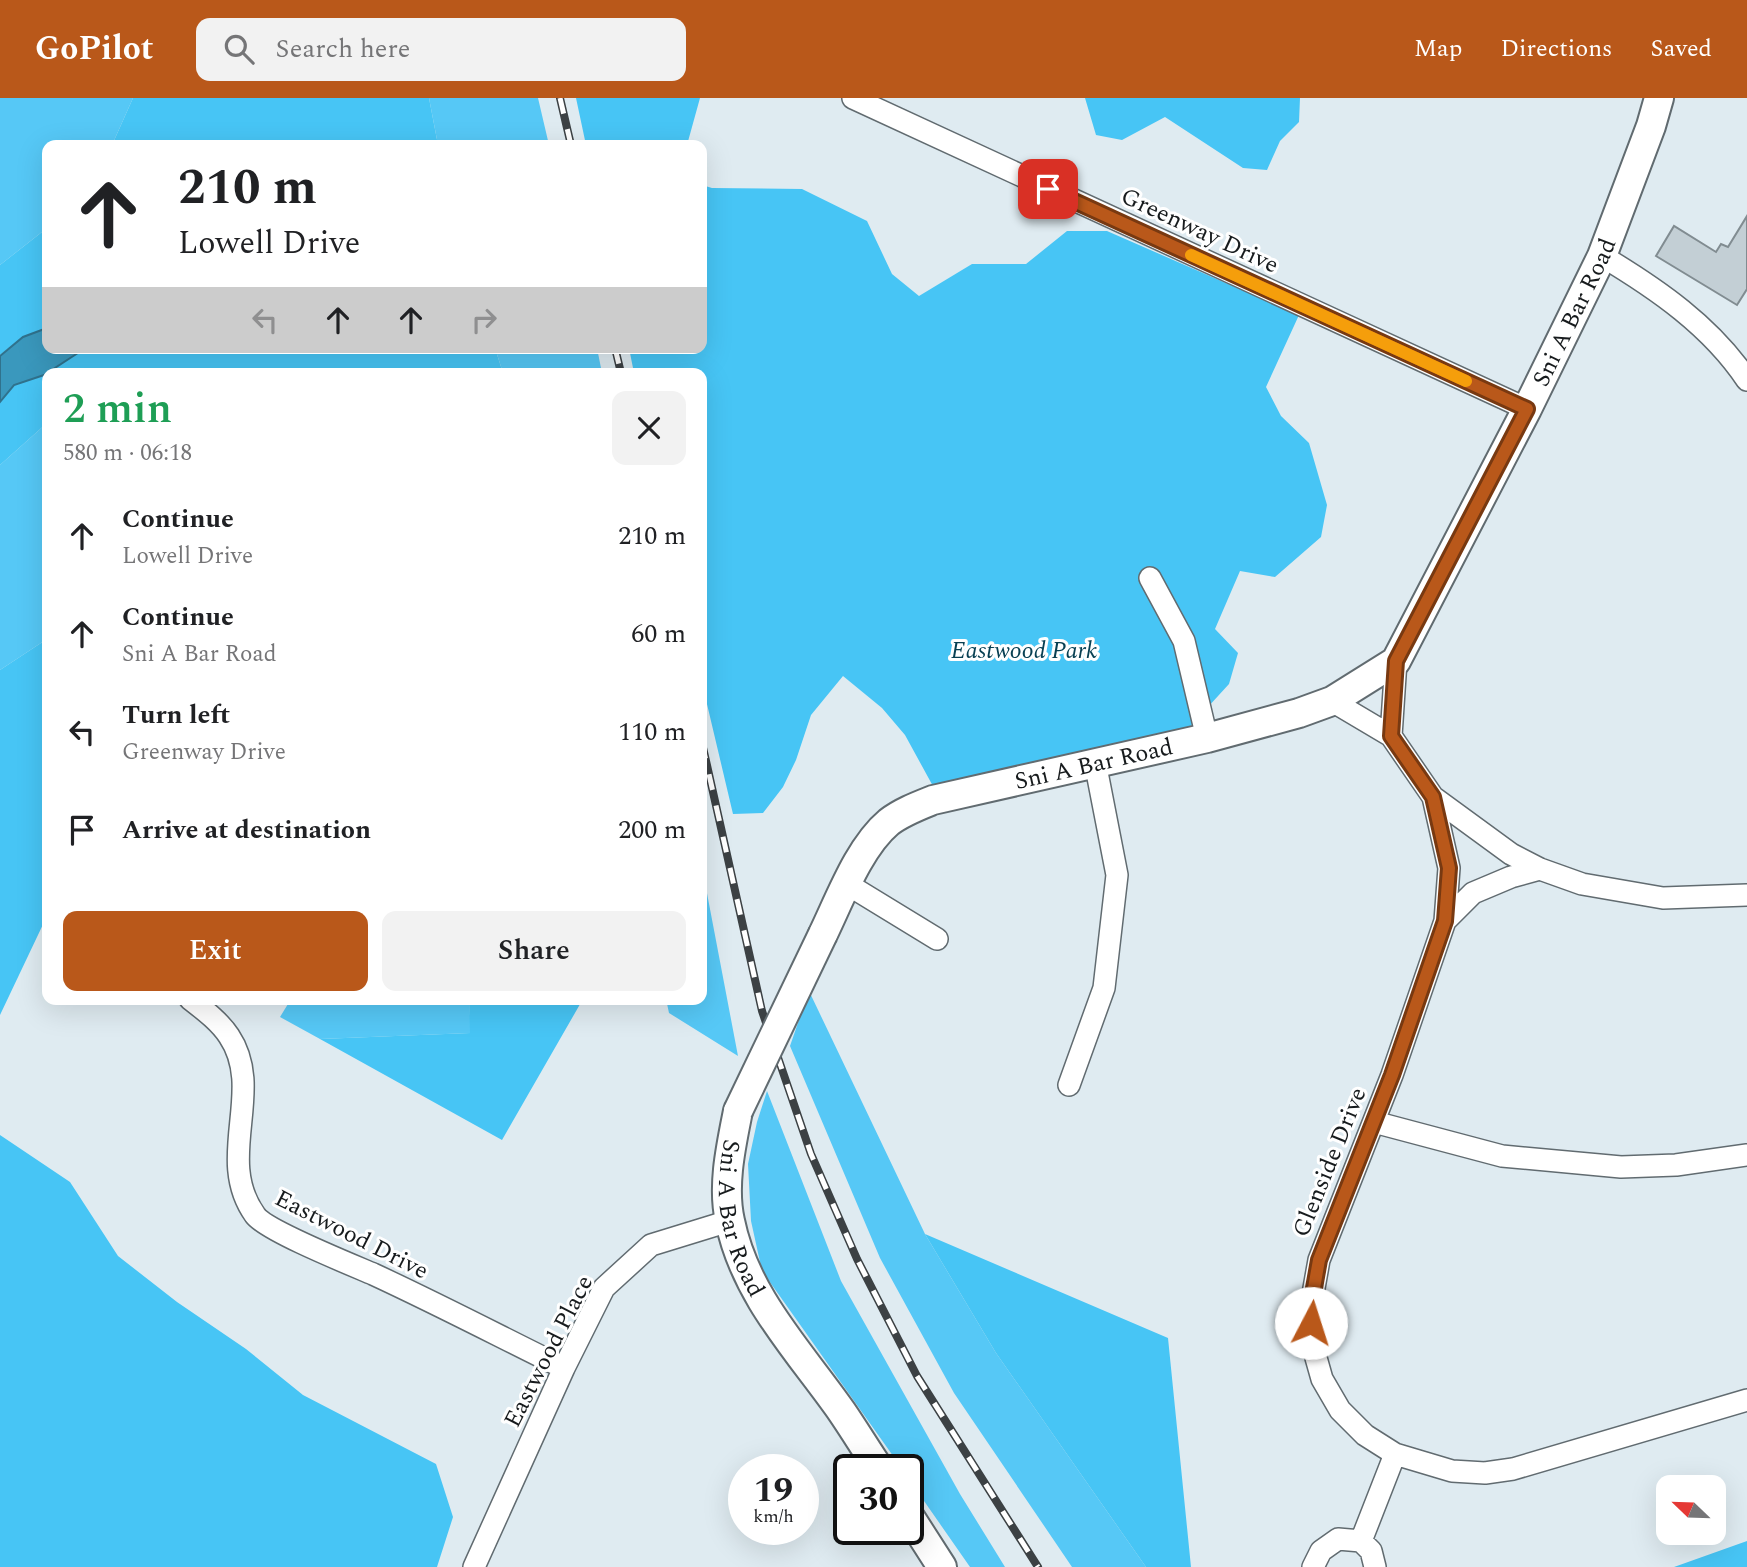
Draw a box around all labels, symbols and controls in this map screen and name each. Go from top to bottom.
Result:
search box [196,18,686,81]
text: GoPilot [35,24,154,74]
text: Search here [276,29,410,69]
icon: search [220,30,258,68]
text: Map [1414,31,1462,67]
text: Directions [1500,31,1612,67]
text: Saved [1650,31,1712,67]
text: 210 m [178,151,317,226]
pin [1018,159,1078,219]
icon: ahead [63,168,154,259]
icon: arrive [1029,170,1067,208]
street label: Greenway Drive [1115,178,1285,283]
text: Lowell Drive [178,219,360,268]
street label: Sni A Bar Road [1524,233,1626,393]
icon: left [246,301,284,339]
icon: ahead [319,301,357,339]
icon: ahead [392,301,430,339]
icon: right [465,301,503,339]
text: 2 min [63,378,172,441]
button: close [612,391,686,465]
text: 580 m · 06:18 [63,436,192,471]
text: Continue [122,499,234,539]
text: 210 m [618,516,686,556]
icon: ahead [63,517,101,555]
text: Lowell Drive [122,539,253,574]
text: Continue [122,597,234,637]
text: 60 m [631,614,686,654]
icon: ahead [63,615,101,653]
park label: Eastwood Park [951,633,1097,669]
text: Sni A Bar Road [122,637,277,672]
text: Turn left [122,695,230,735]
text: 110 m [618,712,686,752]
icon: left [63,713,101,751]
street label: Sni A Bar Road [1011,729,1177,800]
text: Greenway Drive [122,735,286,770]
text: Arrive at destination [122,810,371,850]
text: 200 m [618,810,686,850]
icon: arrive [63,811,101,849]
button: Exit [63,911,368,991]
button: Share [382,911,686,991]
street label: Glenside Drive [1284,1082,1376,1243]
street label: Sni A Bar Road [708,1137,774,1304]
street label: Eastwood Drive [268,1181,435,1289]
street label: Eastwood Place [495,1269,603,1434]
position arrow [1274,1286,1348,1360]
speed limit sign: 30 [833,1454,924,1545]
text: 19 [754,1464,793,1517]
north arrow [1656,1475,1726,1545]
map controls [1656,1475,1726,1545]
text: km/h [753,1503,794,1530]

